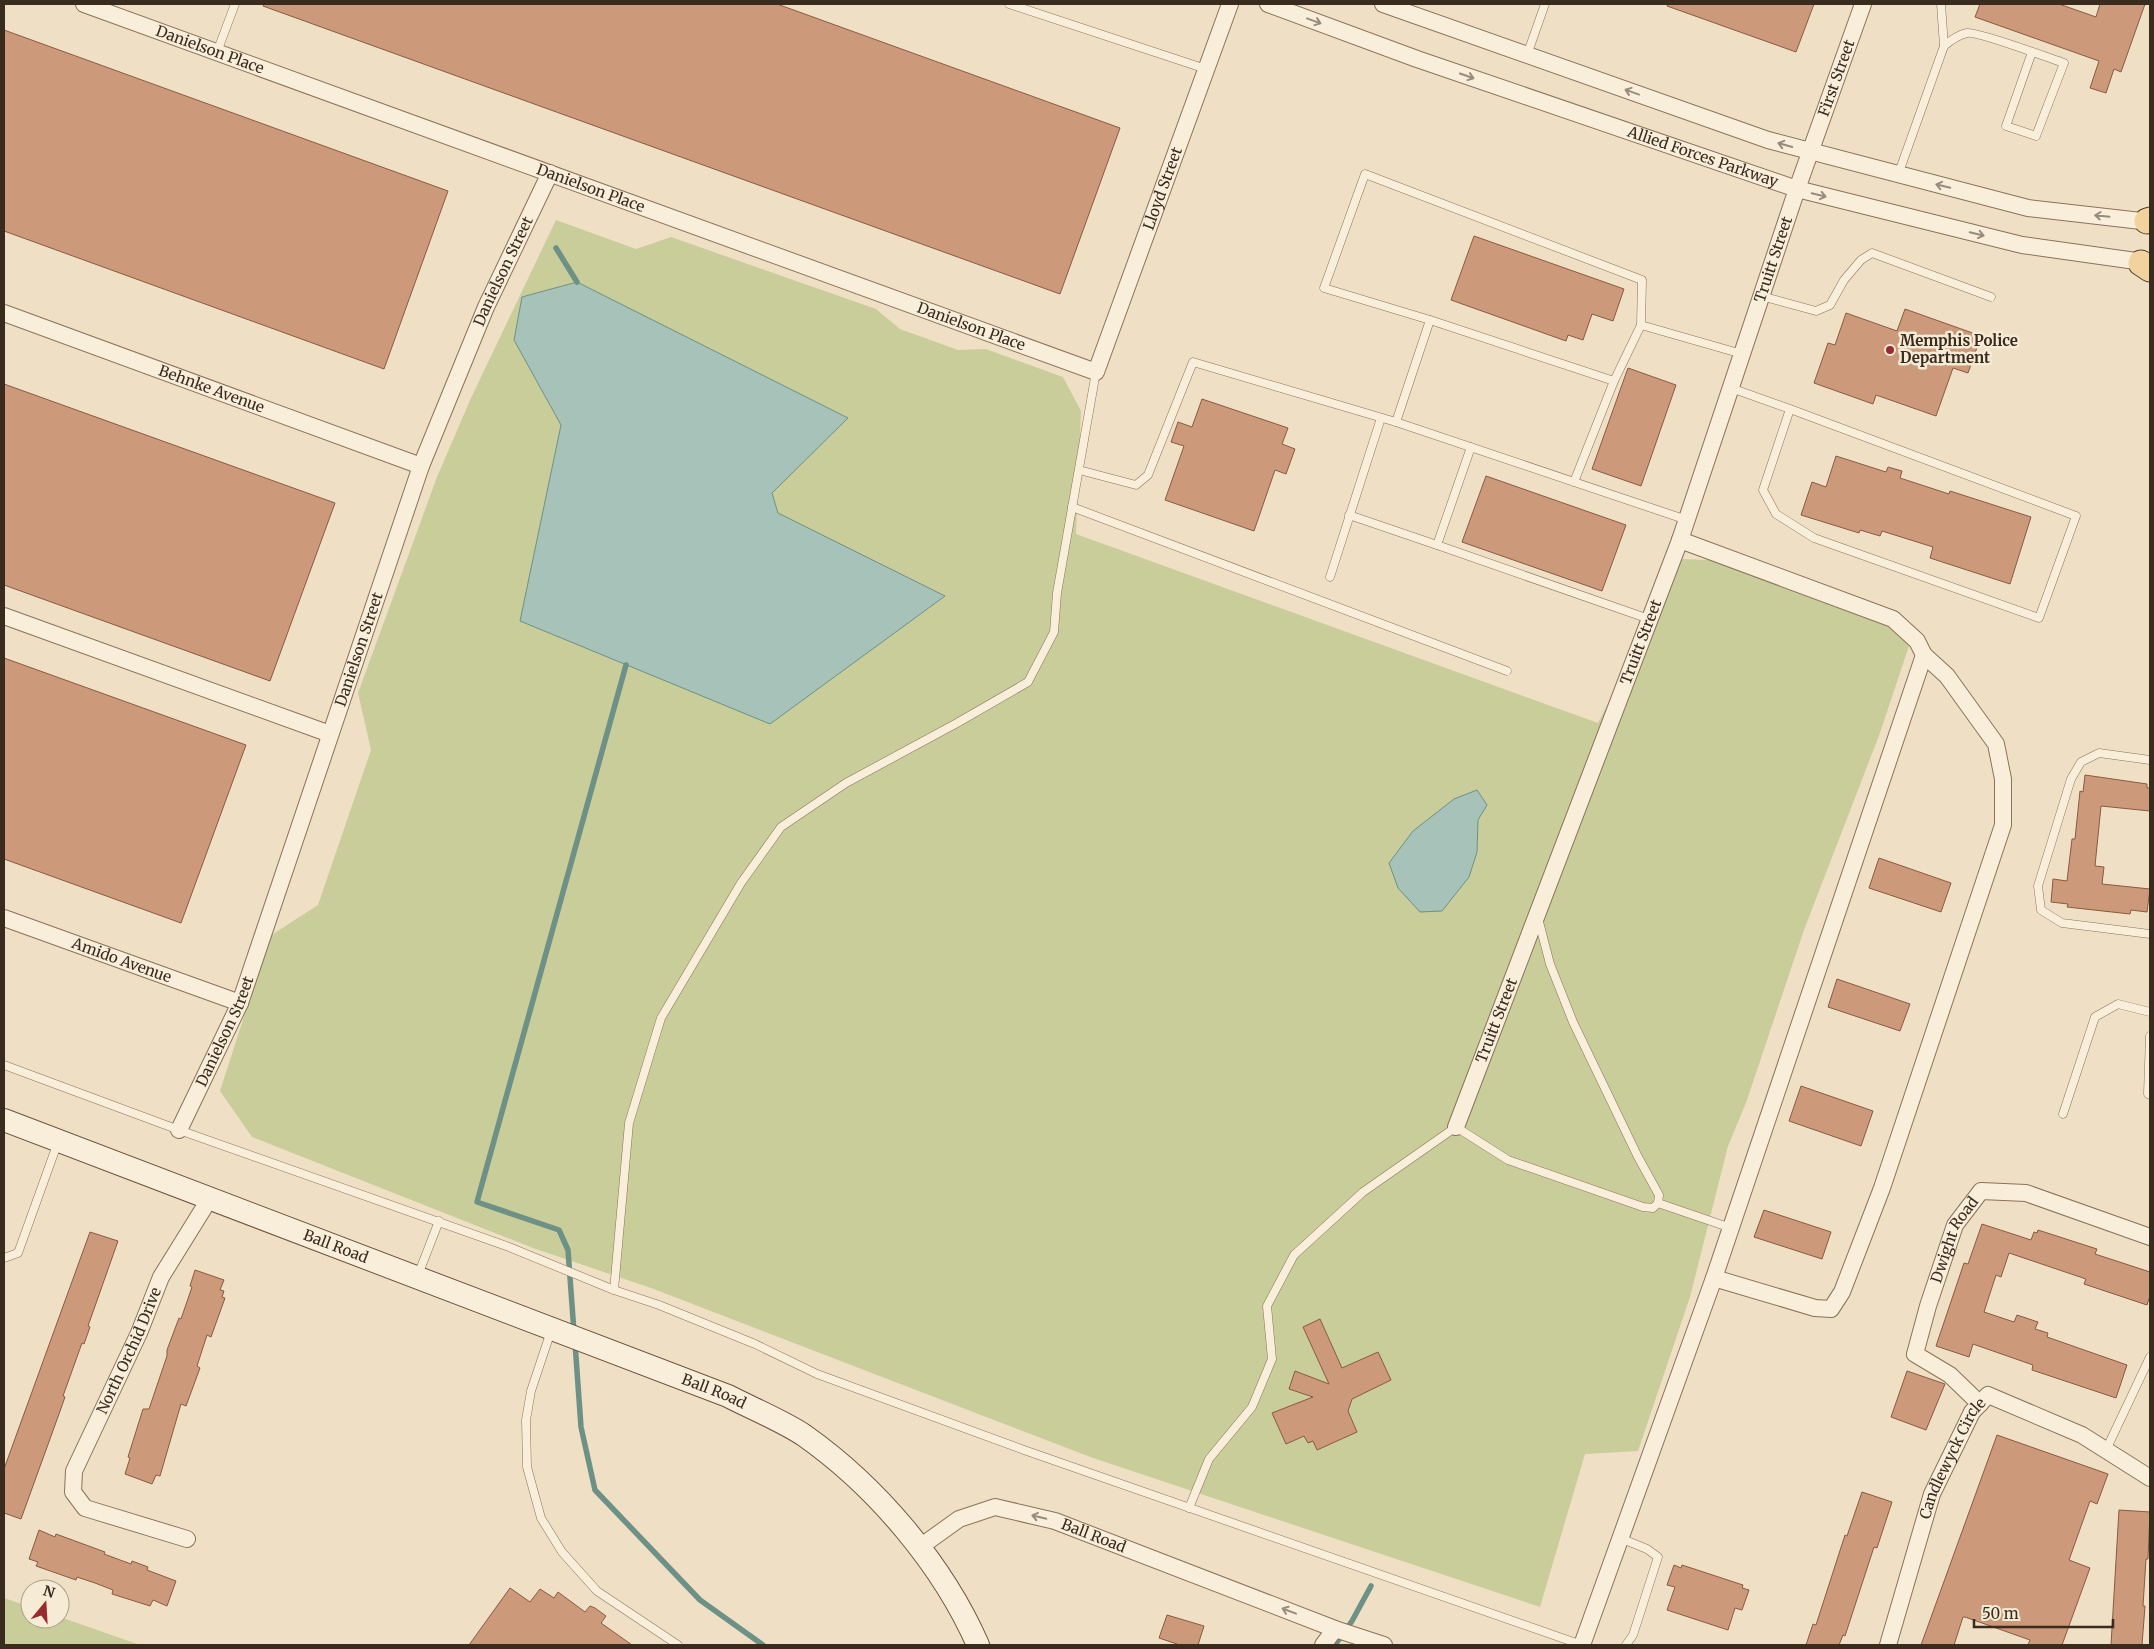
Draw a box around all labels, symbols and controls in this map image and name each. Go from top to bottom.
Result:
one-way arrow [1306,17,1321,26]
street label: Danielson Place [153,21,267,78]
street label: First Street [1814,37,1859,119]
one-way arrow [1458,72,1474,81]
one-way arrow [1625,87,1640,96]
street label: Allied Forces Parkway [1624,121,1781,191]
one-way arrow [1778,140,1794,150]
street label: Lloyd Street [1139,144,1186,232]
street label: Danielson Place [534,159,648,216]
one-way arrow [1935,181,1951,190]
one-way arrow [1811,191,1827,200]
one-way arrow [2094,211,2110,221]
street label: Danielson Street [469,213,537,329]
street label: Truitt Street [1750,214,1796,305]
one-way arrow [1969,230,1985,239]
street label: Danielson Place [915,298,1028,355]
place label: Memphis Police Department [1900,331,2018,367]
marker: Memphis Police Department [1884,344,1896,356]
street label: Behnke Avenue [156,361,267,417]
street label: Danielson Street [331,590,387,709]
street label: Truitt Street [1616,597,1665,687]
street label: Amido Avenue [68,933,174,987]
street label: Danielson Street [191,973,257,1089]
street label: Truitt Street [1471,975,1521,1066]
street label: Dwight Road [1926,1193,1982,1285]
street label: Ball Road [301,1225,371,1267]
street label: North Orchid Drive [92,1284,165,1417]
street label: Ball Road [679,1369,749,1413]
street label: Candlewyck Circle [1915,1393,1990,1521]
one-way arrow [1031,1512,1047,1521]
street label: Ball Road [1059,1514,1129,1557]
north arrow [20,1579,70,1629]
text: N [41,1581,57,1602]
scale bar [1974,1596,2113,1628]
text: 50 m [1982,1604,2019,1623]
one-way arrow [1282,1606,1297,1615]

